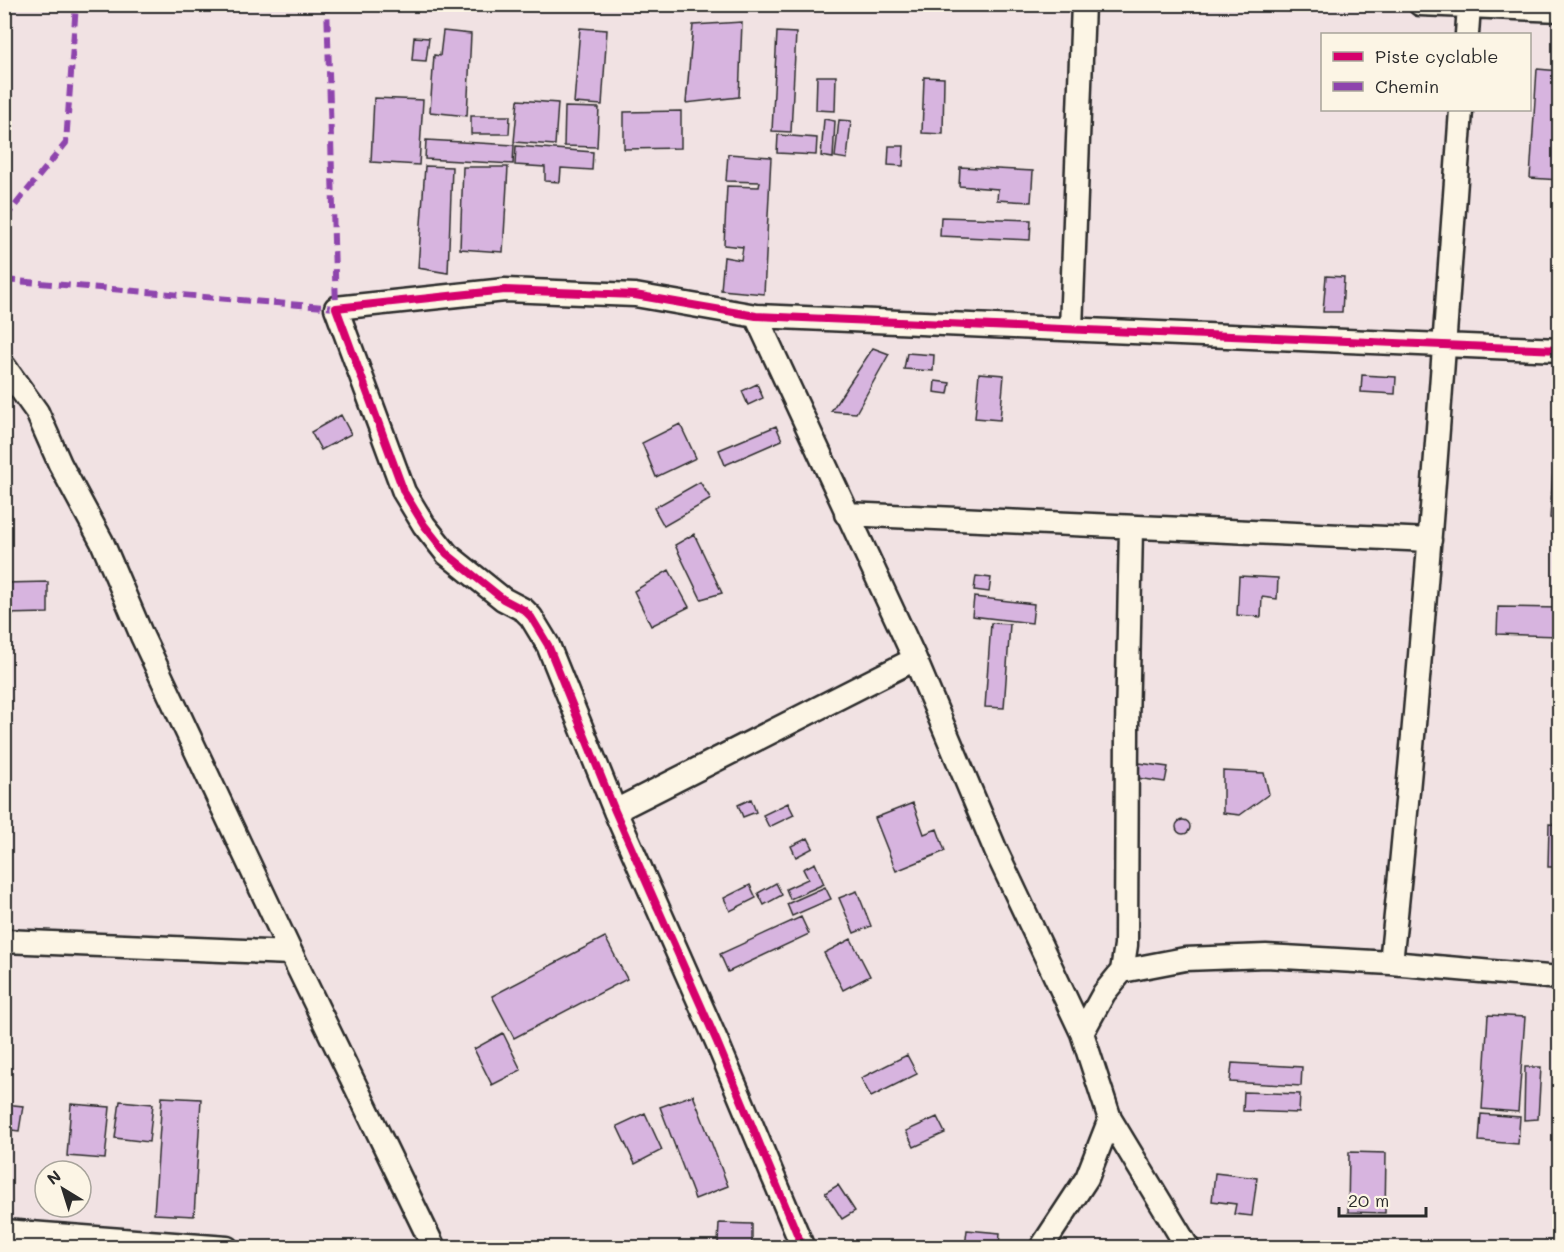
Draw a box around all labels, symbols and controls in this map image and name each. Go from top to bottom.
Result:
legend [1321,33,1531,111]
text: Piste cyclable [1375,44,1499,68]
text: Chemin [1375,74,1439,98]
north arrow [33,1159,93,1219]
text: N [42,1165,65,1189]
scale bar [1339,1180,1426,1218]
text: 20 m [1348,1188,1389,1212]

